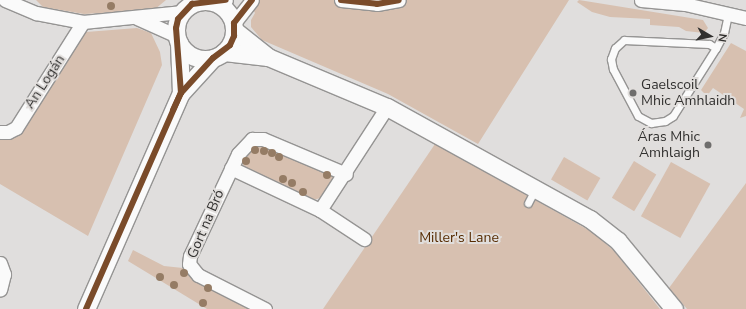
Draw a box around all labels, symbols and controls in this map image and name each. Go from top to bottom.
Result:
north arrow [690,16,730,56]
text: N [714,33,730,43]
street label: An Logán [21,52,69,112]
place label: Gaelscoil Mhic Amhlaidh [641,77,735,110]
marker: Gaelscoil Mhic Amhlaidh [628,88,638,98]
place label: Áras Mhic Amhlaigh [637,129,700,162]
marker: Áras Mhic Amhlaigh [703,140,713,150]
street label: Gort na Bró [184,187,228,261]
park label: Miller's Lane [419,230,499,246]

